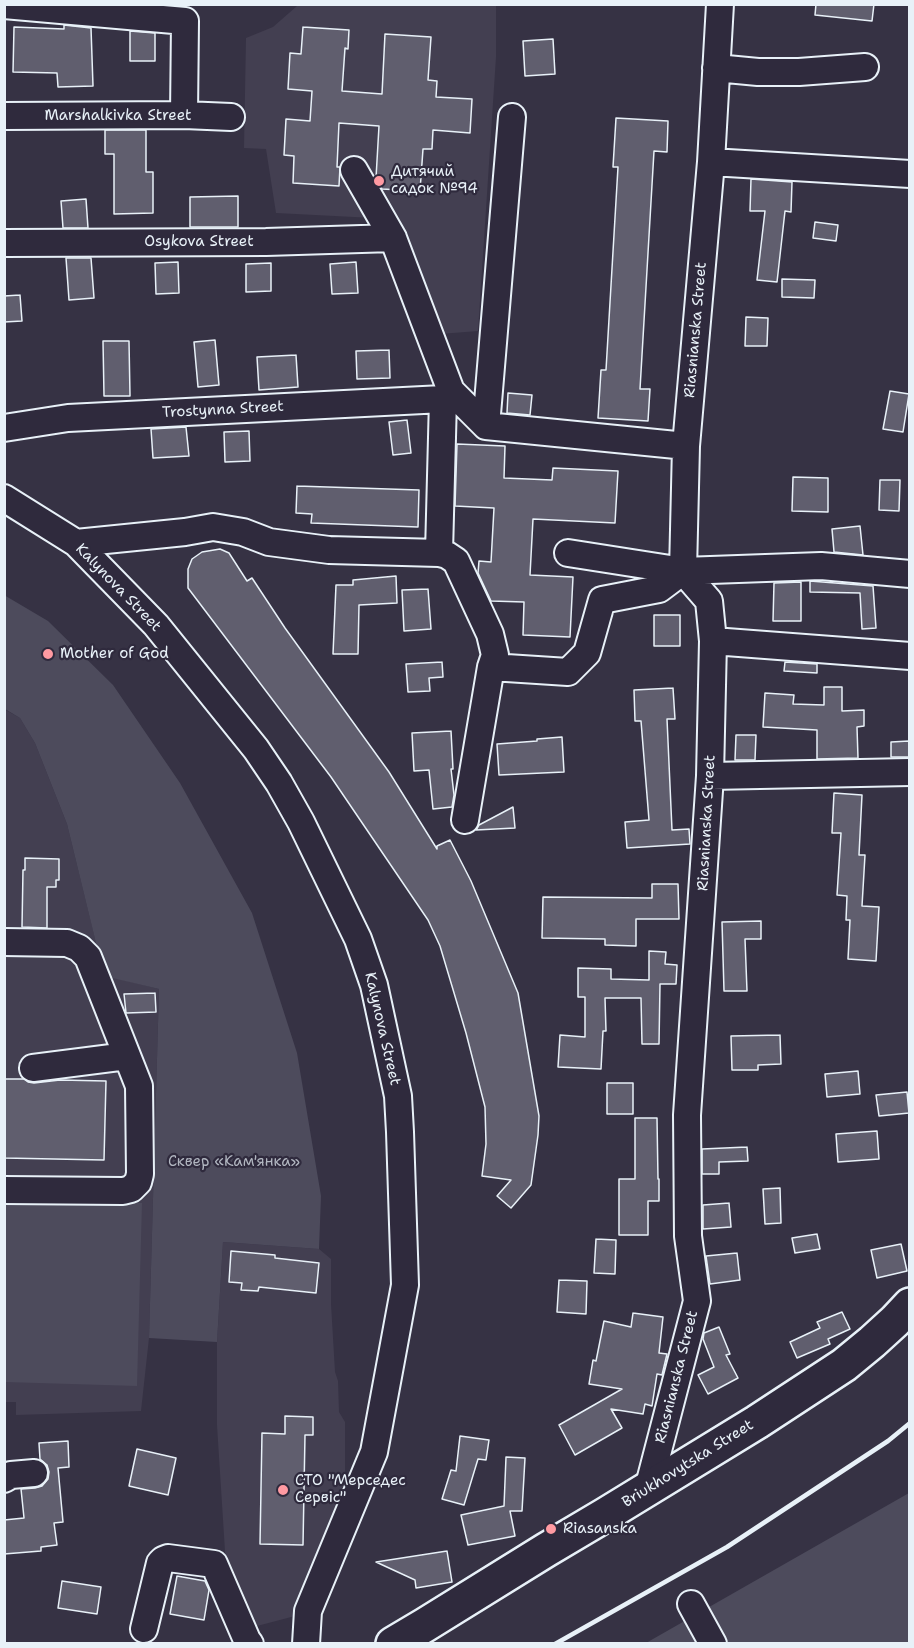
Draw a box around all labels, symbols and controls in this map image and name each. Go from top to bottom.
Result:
street label: Marshalkivka Street [44,107,192,125]
place label: Дитячий садок №94 [391,163,478,198]
marker: Дитячий садок №94 [372,174,386,188]
street label: Osykova Street [144,233,254,251]
street label: Riasnianska Street [681,261,711,399]
street label: Trostynna Street [162,398,284,422]
street label: Kalynova Street [71,540,165,636]
place label: Mother of God [60,645,169,663]
marker: Mother of God [41,647,55,661]
street label: Riasnianska Street [694,755,720,891]
street label: Kalynova Street [360,971,404,1087]
park label: Сквер «Кам'янка» [168,1153,300,1171]
street label: Riasnianska Street [652,1309,702,1445]
street label: Briukhovytska Street [619,1416,757,1512]
place label: СТО "Мерседес Сервіс" [295,1472,406,1507]
marker: СТО "Мерседес Сервіс" [276,1483,290,1497]
place label: Riasanska [563,1520,637,1538]
marker: Riasanska [544,1522,558,1536]

